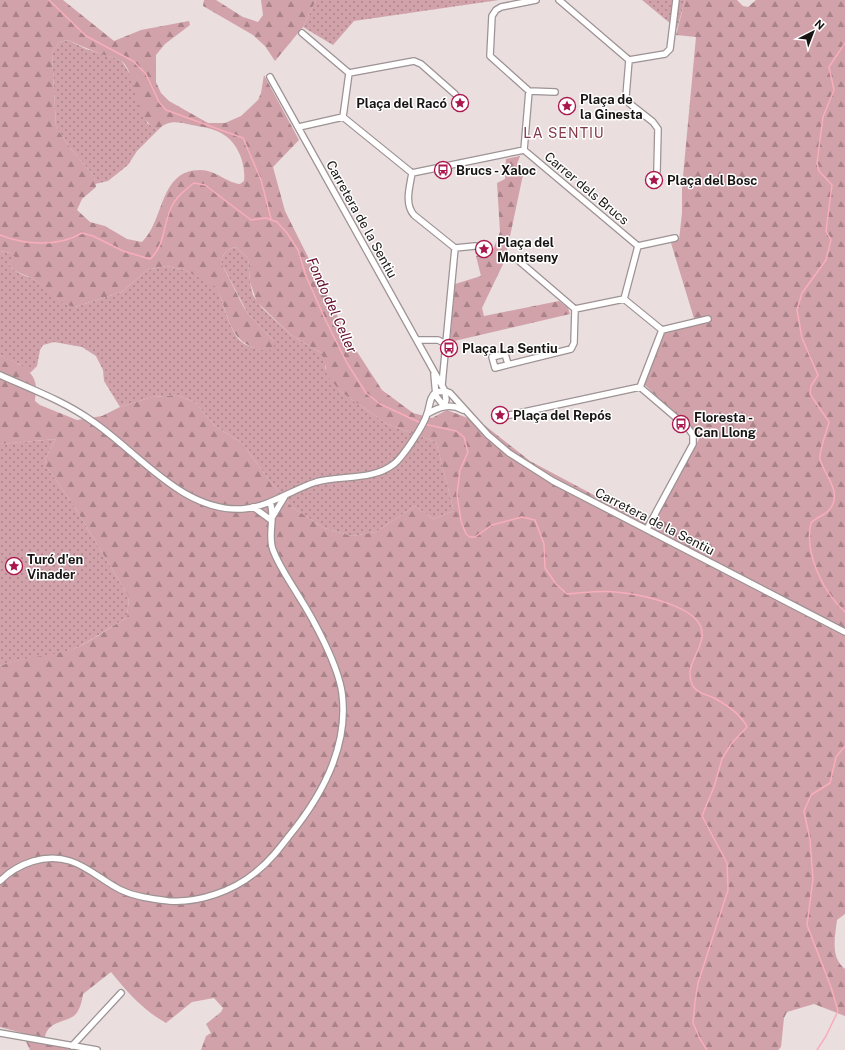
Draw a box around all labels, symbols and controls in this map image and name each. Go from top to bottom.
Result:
north arrow [793,12,833,52]
text: N [812,17,827,32]
place label: Plaça de la Ginesta [580,92,643,122]
place icon: Plaça del Racó [450,93,470,113]
place label: Plaça del Racó [356,96,447,111]
place icon: Plaça de la Ginesta [557,96,577,116]
district label: LA SENTIU [523,125,605,141]
street label: Carrer dels Brucs [542,149,632,228]
street label: Carretera de la Sentiu [323,158,400,281]
bus stop icon: Brucs - Xaloc [433,160,453,180]
place label: Brucs - Xaloc [456,163,536,178]
place icon: Plaça del Bosc [644,170,664,190]
place label: Plaça del Bosc [667,173,757,188]
place label: Plaça del Montseny [497,235,559,265]
place icon: Plaça del Montseny [474,239,494,259]
water label: Fondo del Celler [304,255,361,356]
bus stop icon: Plaça La Sentiu [439,338,459,358]
place label: Plaça La Sentiu [462,341,558,356]
place icon: Plaça del Repós [490,405,510,425]
place label: Plaça del Repós [513,408,612,423]
place label: Floresta - Can Llong [694,410,756,440]
bus stop icon: Floresta - Can Llong [671,414,691,434]
street label: Carretera de la Sentiu [593,485,717,558]
place label: Turó d'en Vinader [27,552,83,582]
place icon: Turó d'en Vinader [4,556,24,576]

